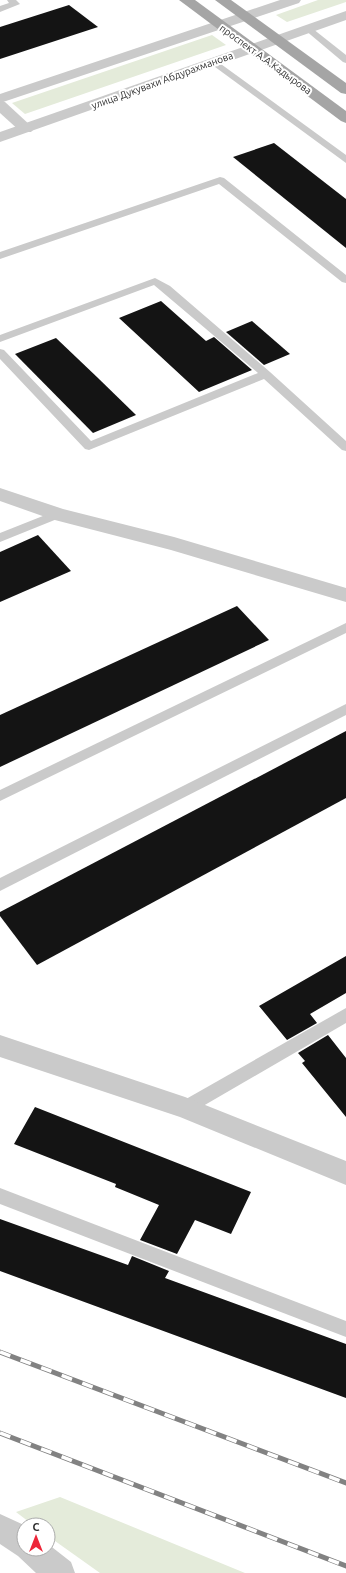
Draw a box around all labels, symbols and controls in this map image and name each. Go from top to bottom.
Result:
street label: проспект А.А.Кадырова [218,22,314,96]
street label: улица Дукувахи Абдурахманова [90,50,234,111]
north arrow [16,1517,56,1557]
text: С [32,1521,40,1533]

